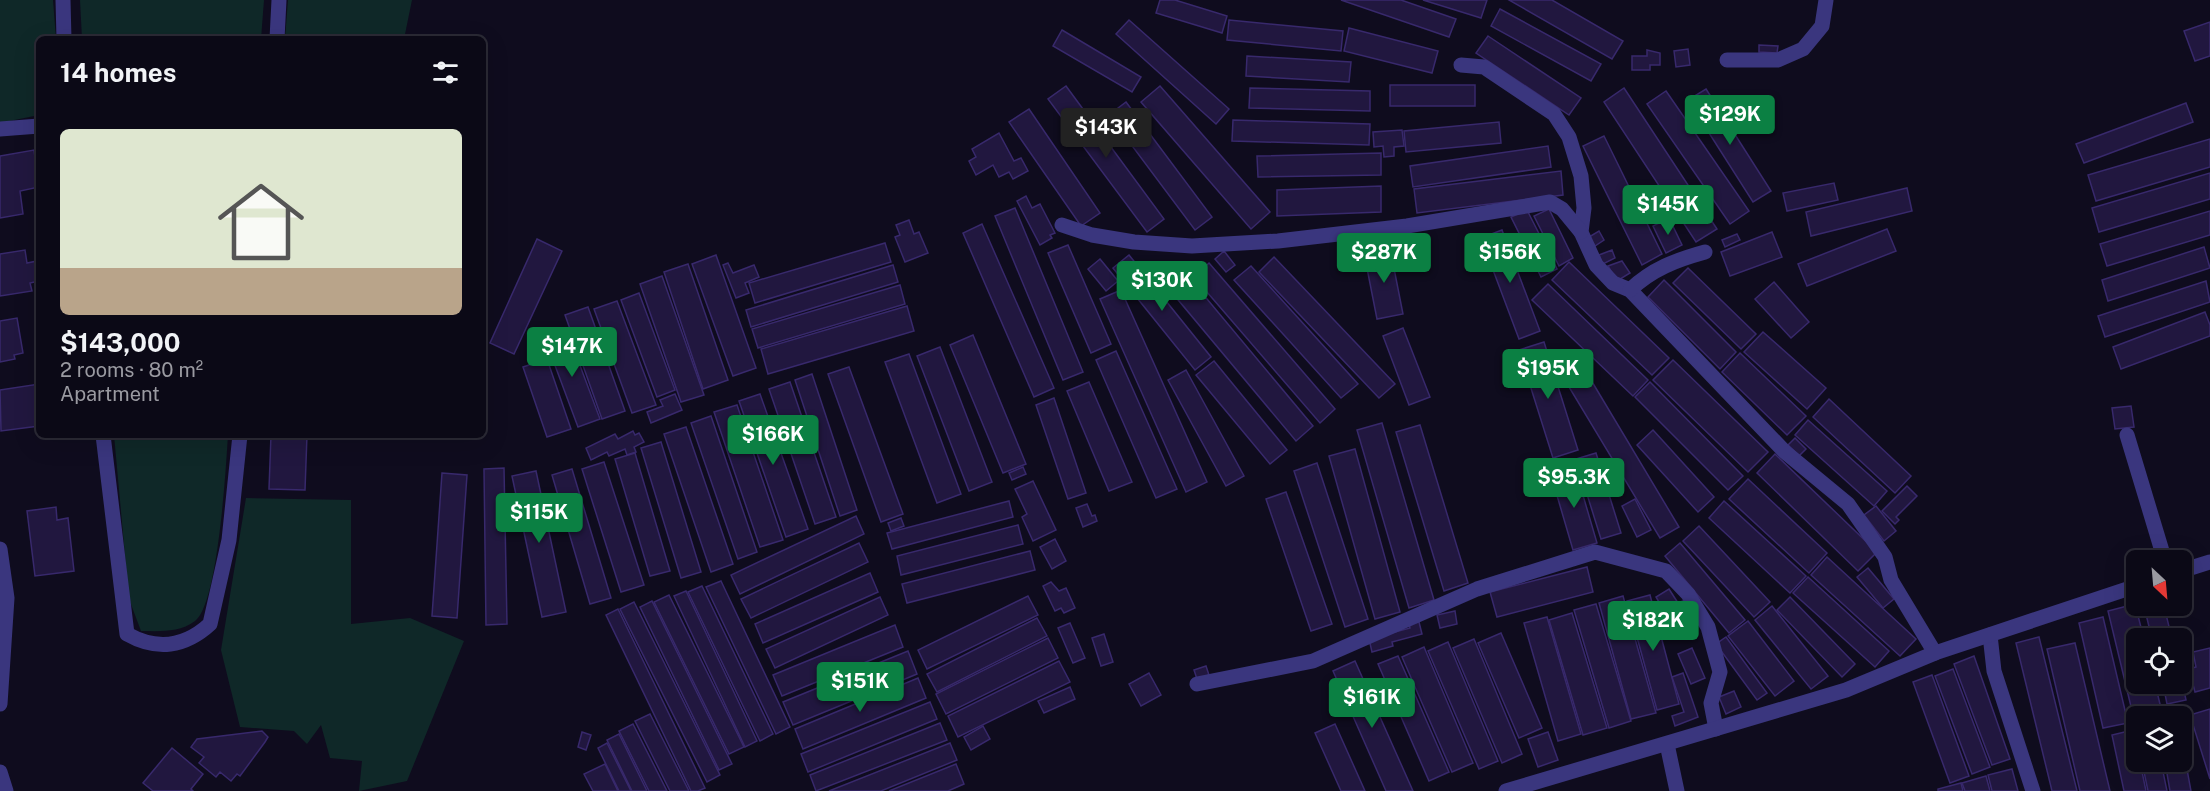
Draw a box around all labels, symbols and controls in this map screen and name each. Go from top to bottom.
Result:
icon: filters [429,56,462,89]
text: 14 homes [60,57,176,88]
pin: $129K [1688,95,1772,146]
text: $129K [1699,102,1761,126]
pin: $143K [1064,108,1148,159]
text: $143K [1075,115,1137,139]
icon: home [207,168,315,276]
pin: $145K [1626,185,1710,236]
text: $145K [1637,192,1699,216]
pin: $287K [1342,233,1426,284]
pin: $156K [1468,233,1552,284]
text: $287K [1351,240,1417,264]
text: $156K [1478,240,1542,264]
pin: $130K [1120,261,1204,312]
text: $130K [1131,268,1193,292]
text: $143,000 [60,327,180,358]
pin: $147K [530,327,614,378]
text: $147K [541,334,603,358]
pin: $195K [1506,349,1590,400]
text: $195K [1516,356,1580,380]
text: 2 rooms · 80 m² [60,358,203,382]
text: Apartment [60,382,160,406]
pin: $166K [731,415,815,466]
text: $166K [742,422,804,446]
pin: $95.3K [1525,458,1623,509]
text: $95.3K [1537,465,1611,489]
pin: $115K [497,493,581,544]
text: $115K [510,500,568,524]
north arrow [2126,550,2192,616]
map controls [2126,550,2192,772]
pin: $182K [1611,601,1695,652]
text: $182K [1622,608,1684,632]
button: locate [2126,628,2192,694]
pin: $151K [818,662,902,713]
text: $151K [831,669,889,693]
pin: $161K [1330,678,1414,729]
text: $161K [1343,685,1401,709]
button: layers [2126,706,2192,772]

